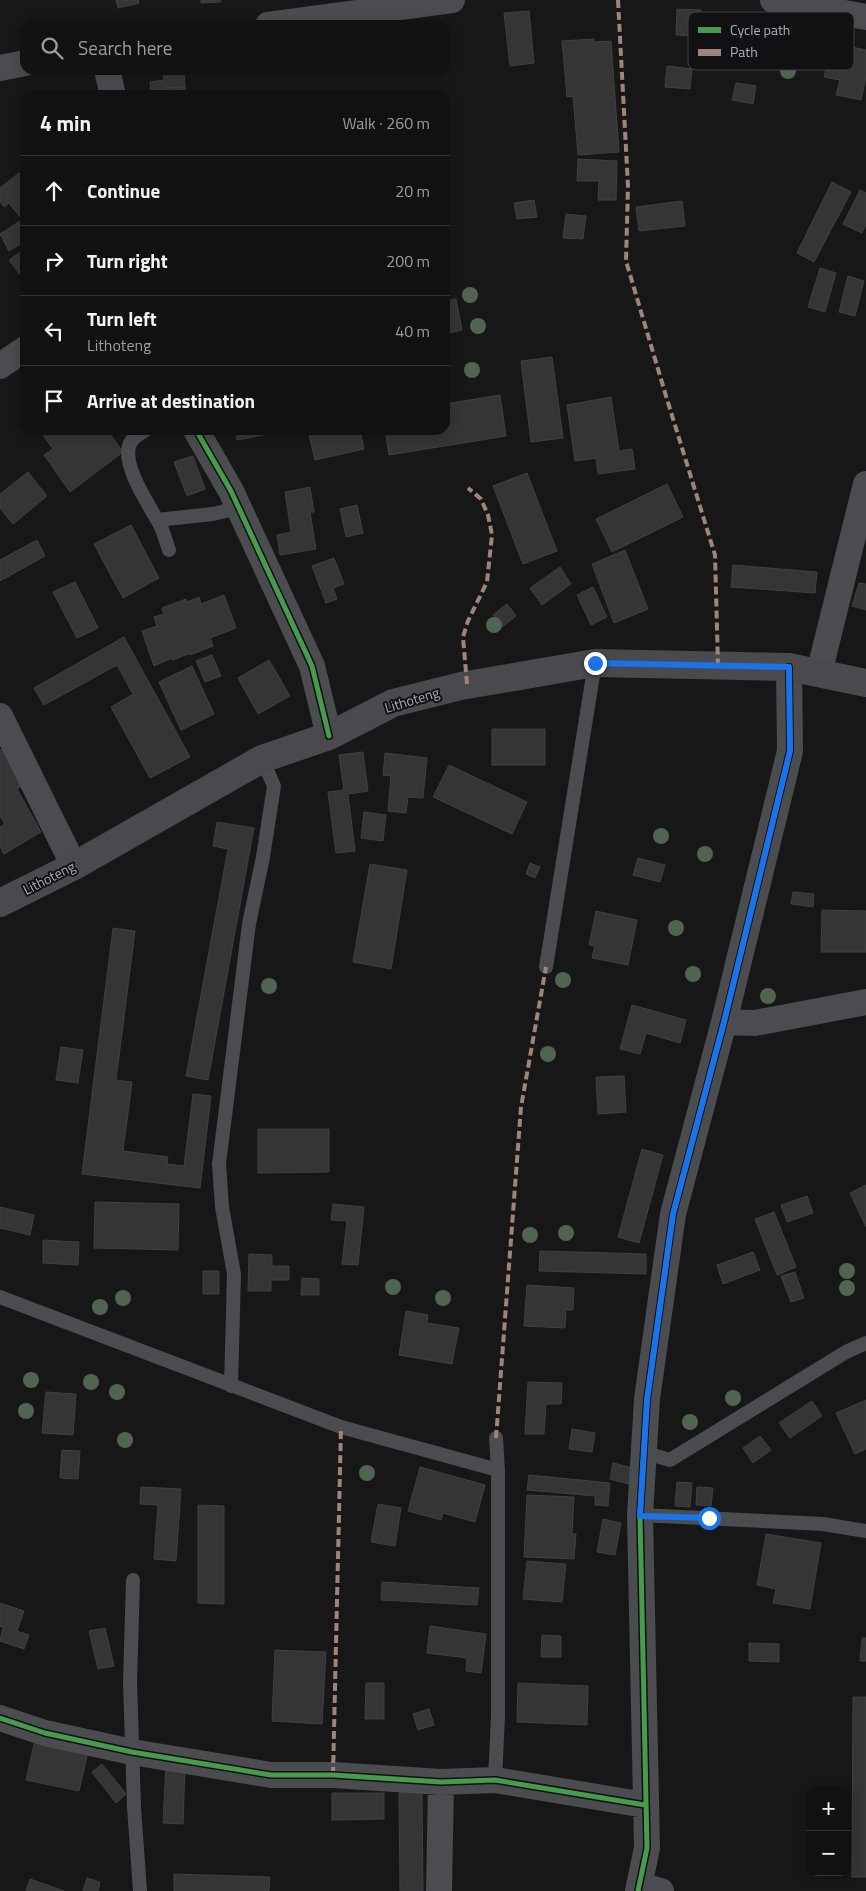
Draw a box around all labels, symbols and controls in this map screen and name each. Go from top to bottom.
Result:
legend [688,12,854,70]
text: Cycle path [730,19,790,40]
search box [20,20,450,75]
text: Search here [78,33,172,62]
icon: search [38,34,66,62]
text: Path [730,41,758,62]
text: 4 min [40,107,91,139]
text: Walk · 260 m [342,111,430,135]
text: Continue [87,176,160,205]
icon: ahead [40,177,68,205]
text: 20 m [395,179,430,203]
text: Turn right [87,246,168,275]
icon: right [40,247,68,275]
text: 200 m [386,249,430,273]
text: Turn left [87,304,157,333]
icon: left [40,317,68,345]
text: 40 m [395,319,430,343]
text: Lithoteng [87,333,151,357]
text: Arrive at destination [87,386,255,415]
icon: arrive [40,387,68,415]
route end [584,652,607,675]
street label: Lithoteng [382,681,442,718]
street label: Lithoteng [19,855,79,900]
route start [698,1507,721,1530]
map controls [806,1786,851,1876]
button: + [806,1786,851,1831]
button: − [806,1831,851,1876]

